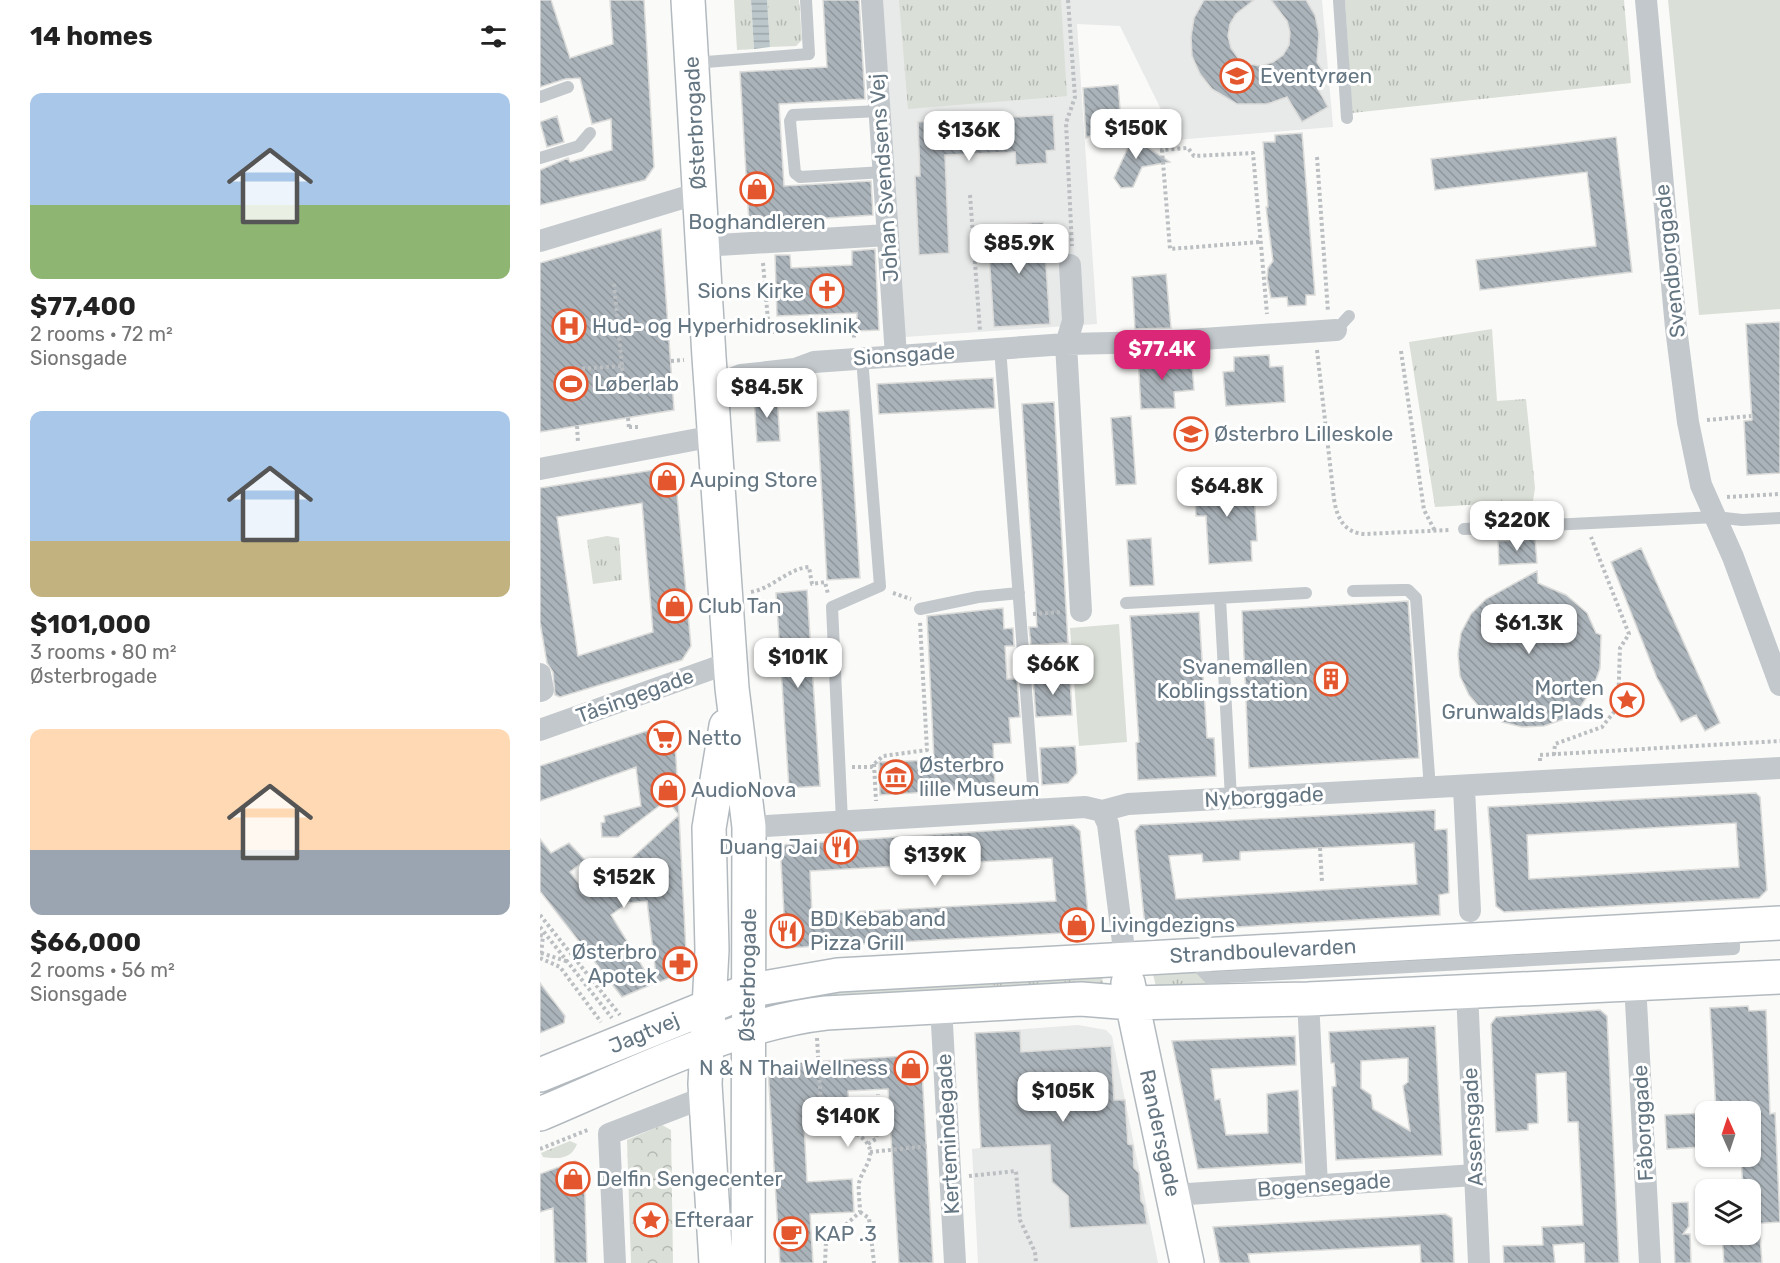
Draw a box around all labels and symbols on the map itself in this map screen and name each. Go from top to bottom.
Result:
street label: Østerbrogade [679,56,710,190]
school or university icon: Eventyrøen [1219,58,1255,94]
place label: Eventyrøen [1260,63,1372,88]
street label: Johan Svendsens Vej [864,73,903,283]
pin: $150K [1094,109,1178,160]
pin: $136K [927,111,1011,162]
shop icon: Boghandleren [739,171,775,207]
street label: Svendborggade [1649,183,1690,339]
place label: Boghandleren [688,209,826,234]
pin: $85.9K [970,224,1068,275]
church icon: Sions Kirke [809,273,845,309]
place label: Sions Kirke [697,278,804,303]
hospital icon: Hud- og Hyperhidroseklinik [551,308,587,344]
place label: Hud- og Hyperhidroseklinik [592,313,859,338]
pin: $77.4K [1113,330,1211,381]
street label: Sionsgade [852,338,956,371]
sports icon: Løberlab [553,366,589,402]
pin: $84.5K [718,368,816,419]
place label: Løberlab [594,371,679,396]
school or university icon: Østerbro Lilleskole [1173,416,1209,452]
place label: Østerbro Lilleskole [1214,421,1393,446]
shop icon: Auping Store [649,462,685,498]
place label: Auping Store [690,467,817,492]
pin: $64.8K [1178,467,1276,518]
pin: $220K [1475,501,1559,552]
shop icon: Club Tan [657,588,693,624]
place label: Club Tan [698,593,781,618]
pin: $61.3K [1480,604,1578,655]
pin: $101K [756,638,840,689]
pin: $66K [1017,645,1089,696]
place label: Svanemøllen Koblingsstation [1157,654,1308,703]
building icon: Svanemøllen Koblingsstation [1313,661,1349,697]
street label: Tåsingegade [573,663,697,728]
place label: Morten Grunwalds Plads [1442,675,1604,724]
place icon: Morten Grunwalds Plads [1609,682,1645,718]
supermarket icon: Netto [646,720,682,756]
place label: Netto [687,725,742,750]
place label: Østerbro lille Museum [919,752,1039,801]
museum icon: Østerbro lille Museum [878,759,914,795]
shop icon: AudioNova [650,772,686,808]
place label: AudioNova [691,777,796,802]
street label: Nyborggade [1204,781,1324,812]
restaurant icon: Duang Jai [823,829,859,865]
place label: Duang Jai [719,834,818,859]
pin: $139K [893,836,977,887]
pin: $152K [582,858,666,909]
place label: BD Kebab and Pizza Grill [810,906,946,955]
shop icon: Livingdezigns [1059,907,1095,943]
street label: Østerbrogade [734,908,761,1042]
place label: Livingdezigns [1100,912,1235,937]
restaurant icon: BD Kebab and Pizza Grill [769,913,805,949]
street label: Strandboulevarden [1169,933,1357,968]
place label: Østerbro Apotek [572,939,657,988]
pharmacy icon: Østerbro Apotek [662,946,698,982]
street label: Jagtvej [605,1007,683,1058]
shop icon: N & N Thai Wellness [893,1050,929,1086]
street label: Kertemindegade [931,1053,964,1215]
place label: N & N Thai Wellness [699,1055,888,1080]
street label: Fåborggade [1627,1064,1658,1182]
street label: Randersgade [1135,1067,1186,1199]
street label: Assensgade [1457,1067,1488,1187]
pin: $105K [1021,1072,1105,1123]
pin: $140K [806,1097,890,1148]
north arrow [1695,1101,1761,1167]
shop icon: Delfin Sengecenter [555,1161,591,1197]
place label: Delfin Sengecenter [596,1166,782,1191]
street label: Bogensegade [1256,1167,1392,1202]
place icon: Efteraar [633,1202,669,1238]
place label: Efteraar [674,1207,754,1232]
cafe icon: KAP .3 [773,1216,809,1252]
place label: KAP .3 [814,1221,877,1246]

